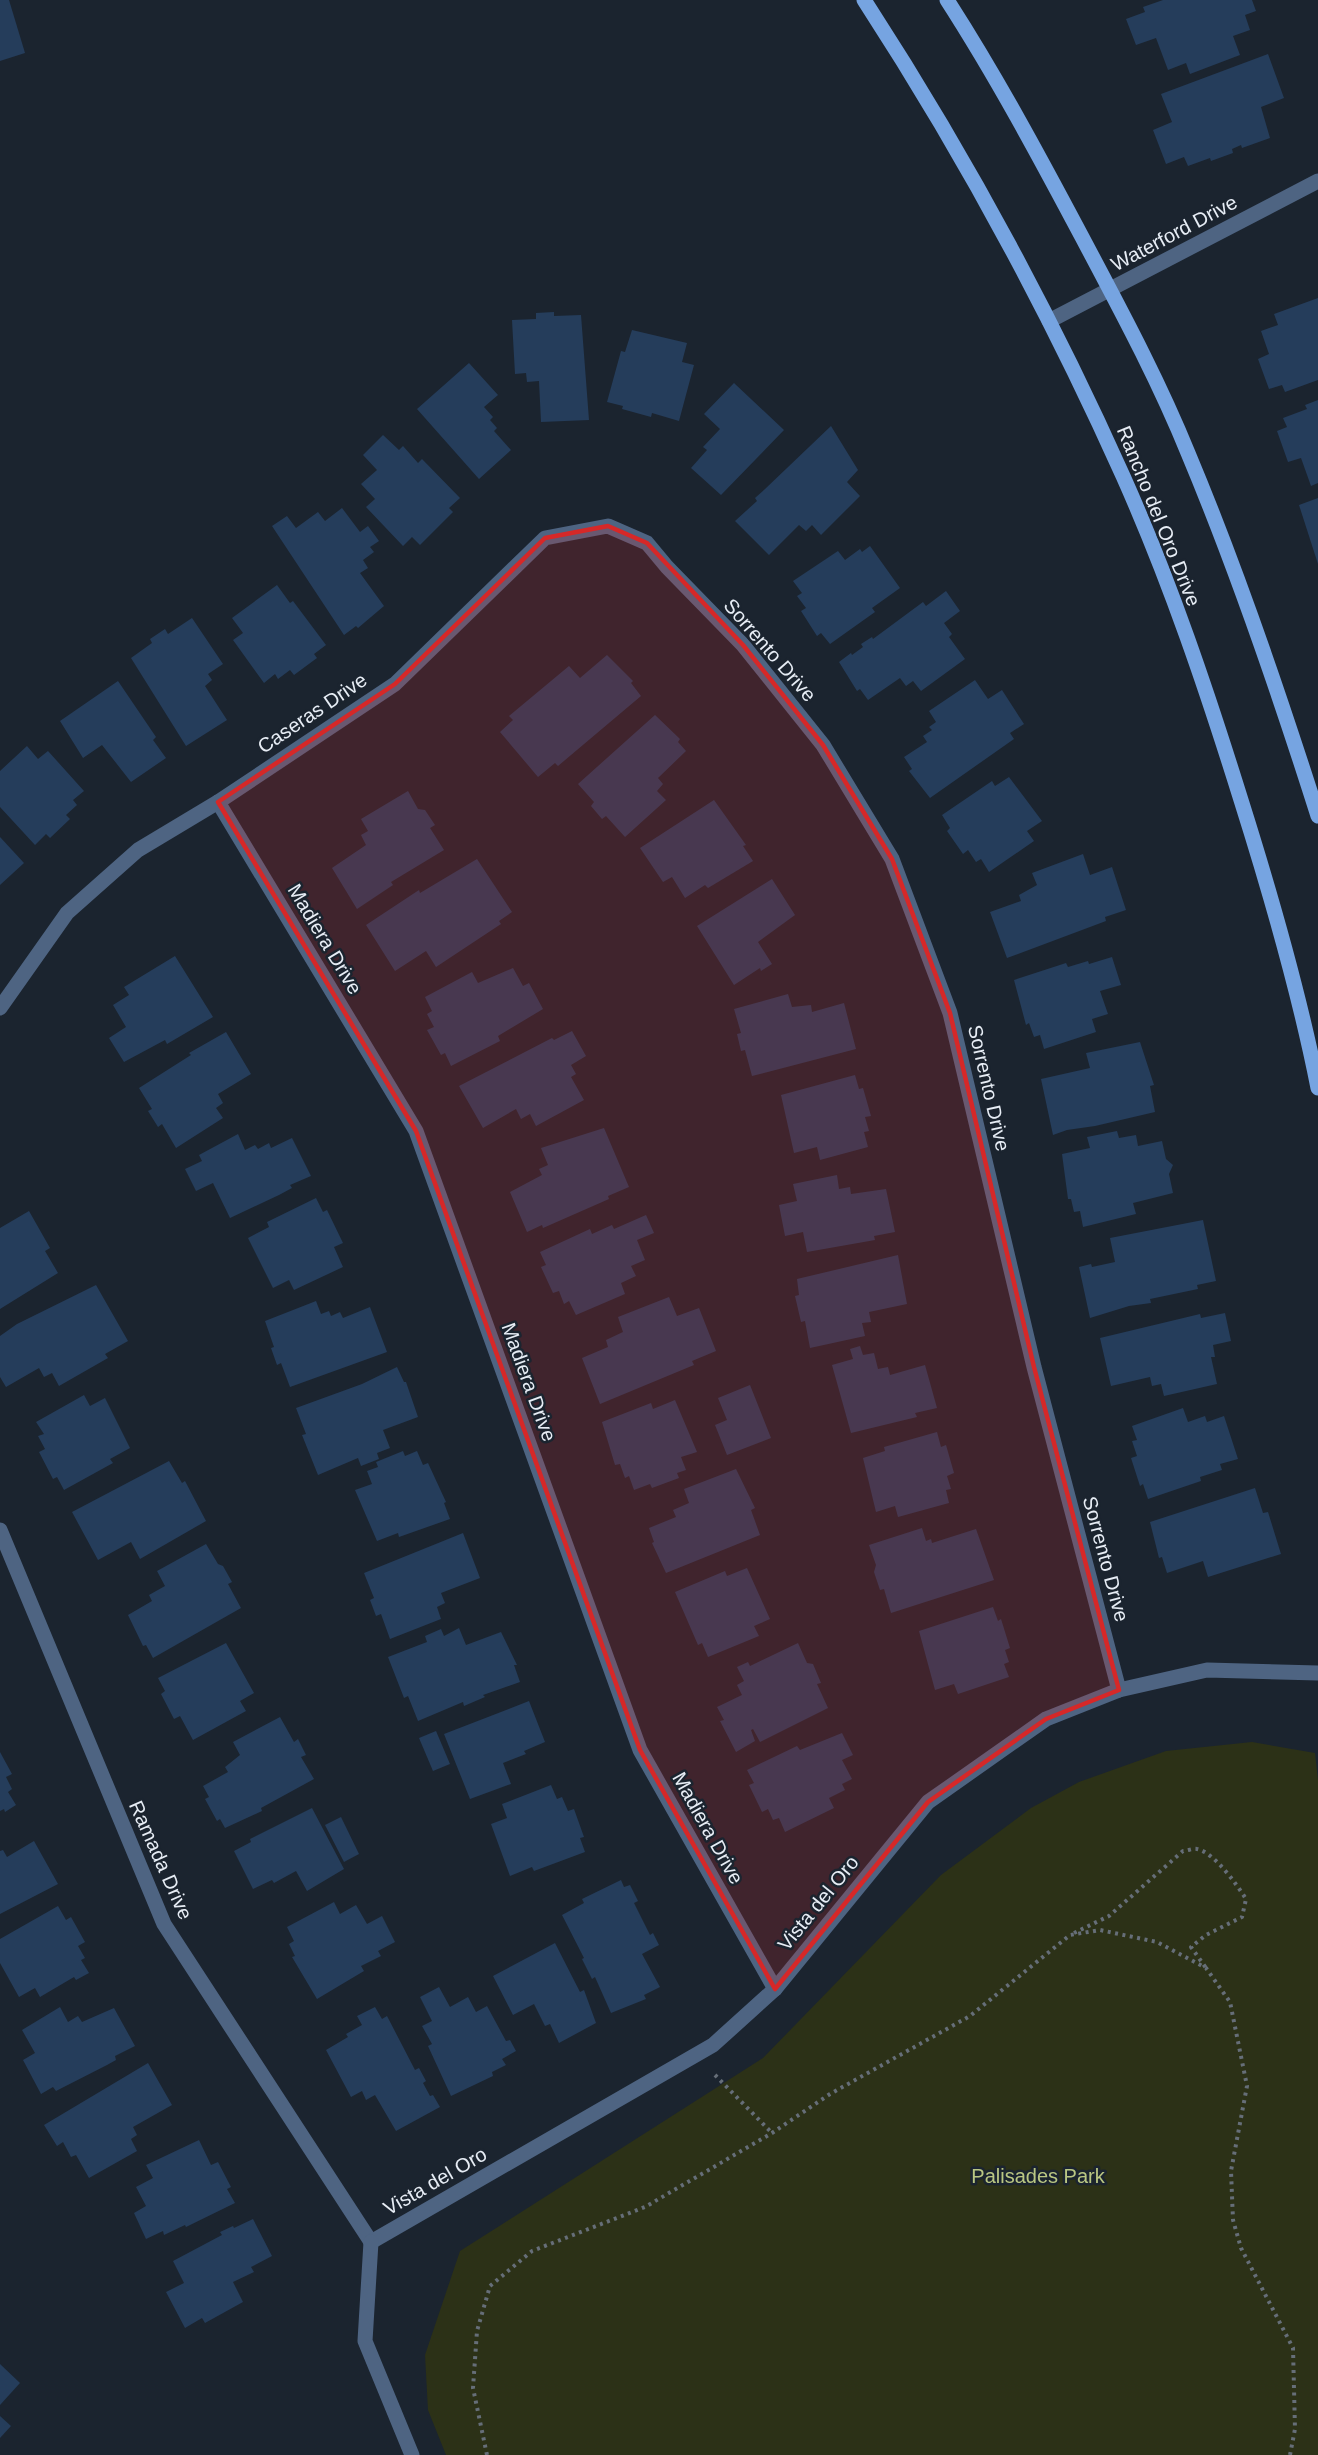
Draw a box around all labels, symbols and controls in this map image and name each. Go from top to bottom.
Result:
street label: Waterford Drive [1107,191,1241,275]
street label: Rancho del Oro Drive [1113,423,1205,609]
street label: Sorrento Drive [719,594,821,706]
street label: Caseras Drive [253,668,371,758]
street label: Madiera Drive [284,880,366,998]
street label: Sorrento Drive [964,1023,1014,1153]
street label: Madiera Drive [497,1320,561,1444]
street label: Sorrento Drive [1079,1494,1133,1624]
street label: Madiera Drive [668,1768,748,1888]
street label: Ramada Drive [125,1797,197,1923]
street label: Vista del Oro [773,1851,863,1955]
street label: Vista del Oro [380,2143,490,2219]
park label: Palisades Park [971,2165,1106,2187]

